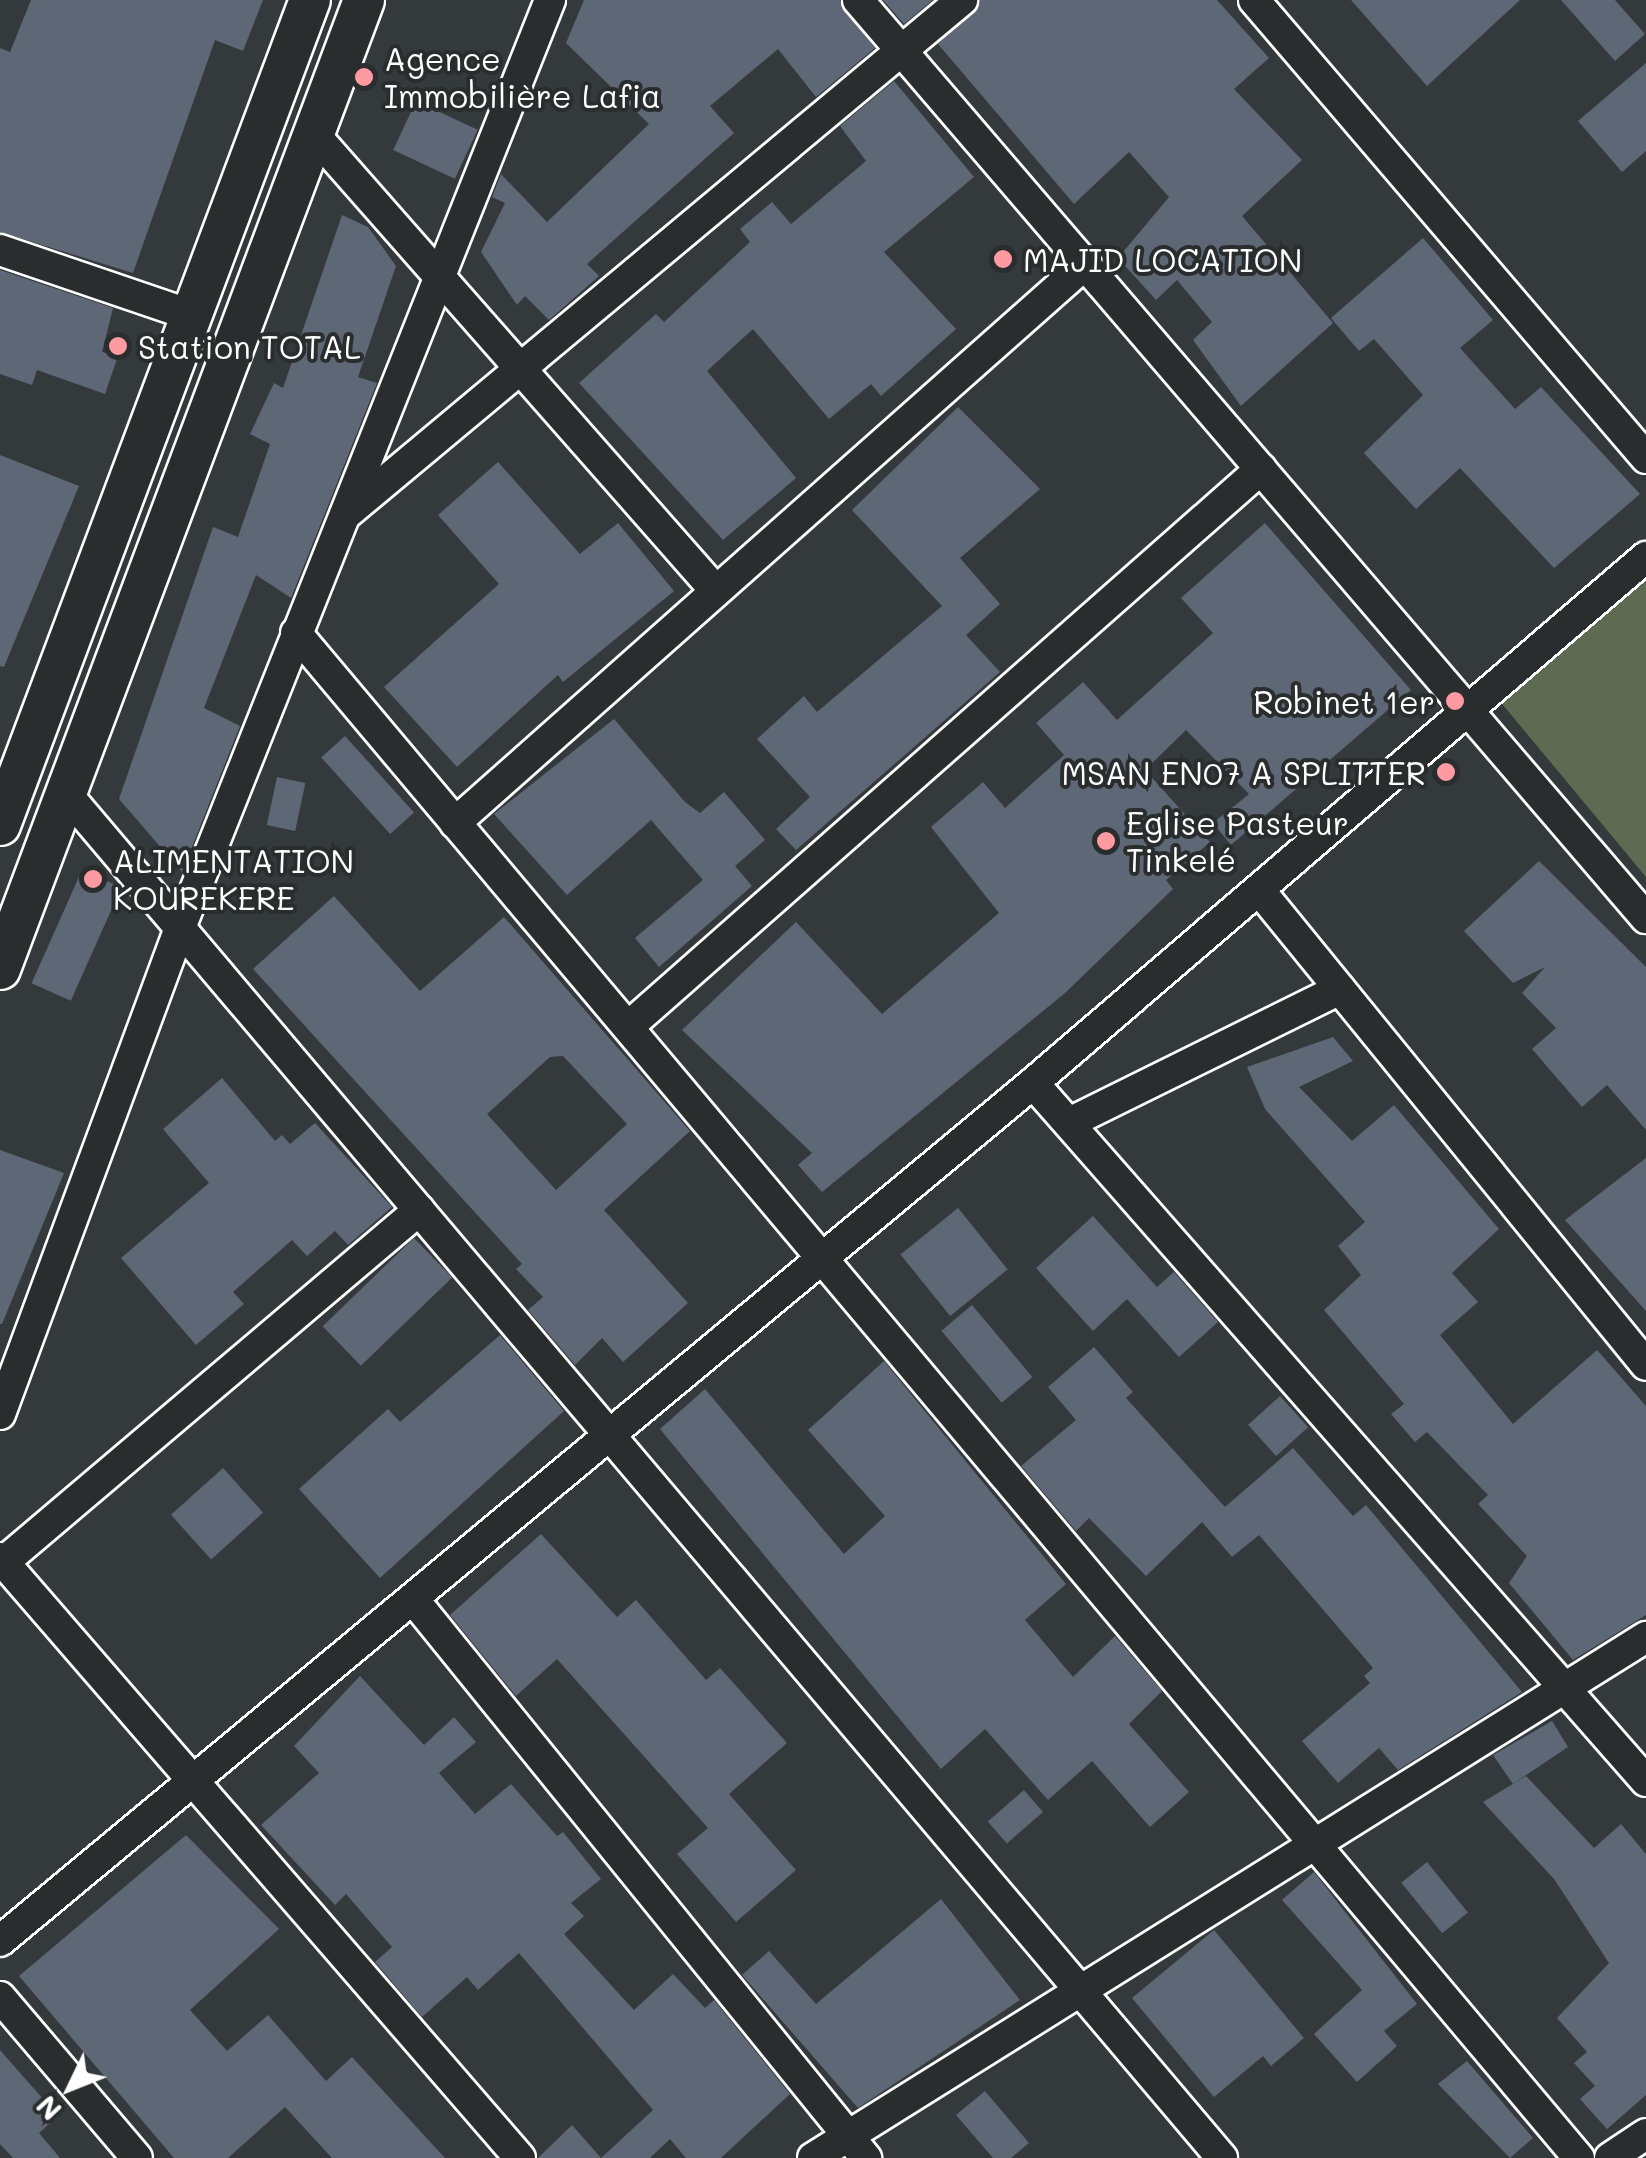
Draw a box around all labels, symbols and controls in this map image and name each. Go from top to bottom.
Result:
place label: Agence Immobilière Lafia [384,40,661,115]
marker: Agence Immobilière Lafia [353,66,375,88]
place label: MAJID LOCATION [1023,240,1302,278]
marker: MAJID LOCATION [992,248,1014,270]
place label: Station TOTAL [138,327,361,365]
marker: Station TOTAL [107,335,129,357]
place label: Robinet 1er [1253,682,1435,720]
marker: Robinet 1er [1444,690,1466,712]
place label: MSAN EN07 A SPLITTER [1061,753,1426,791]
marker: MSAN EN07 A SPLITTER [1435,761,1457,783]
place label: Eglise Pasteur Tinkelé [1126,804,1349,879]
marker: Eglise Pasteur Tinkelé [1095,830,1117,852]
place label: ALIMENTATION KOUREKERE [113,842,354,917]
marker: ALIMENTATION KOUREKERE [82,868,104,890]
north arrow [20,2038,120,2138]
text: N [28,2088,68,2129]

